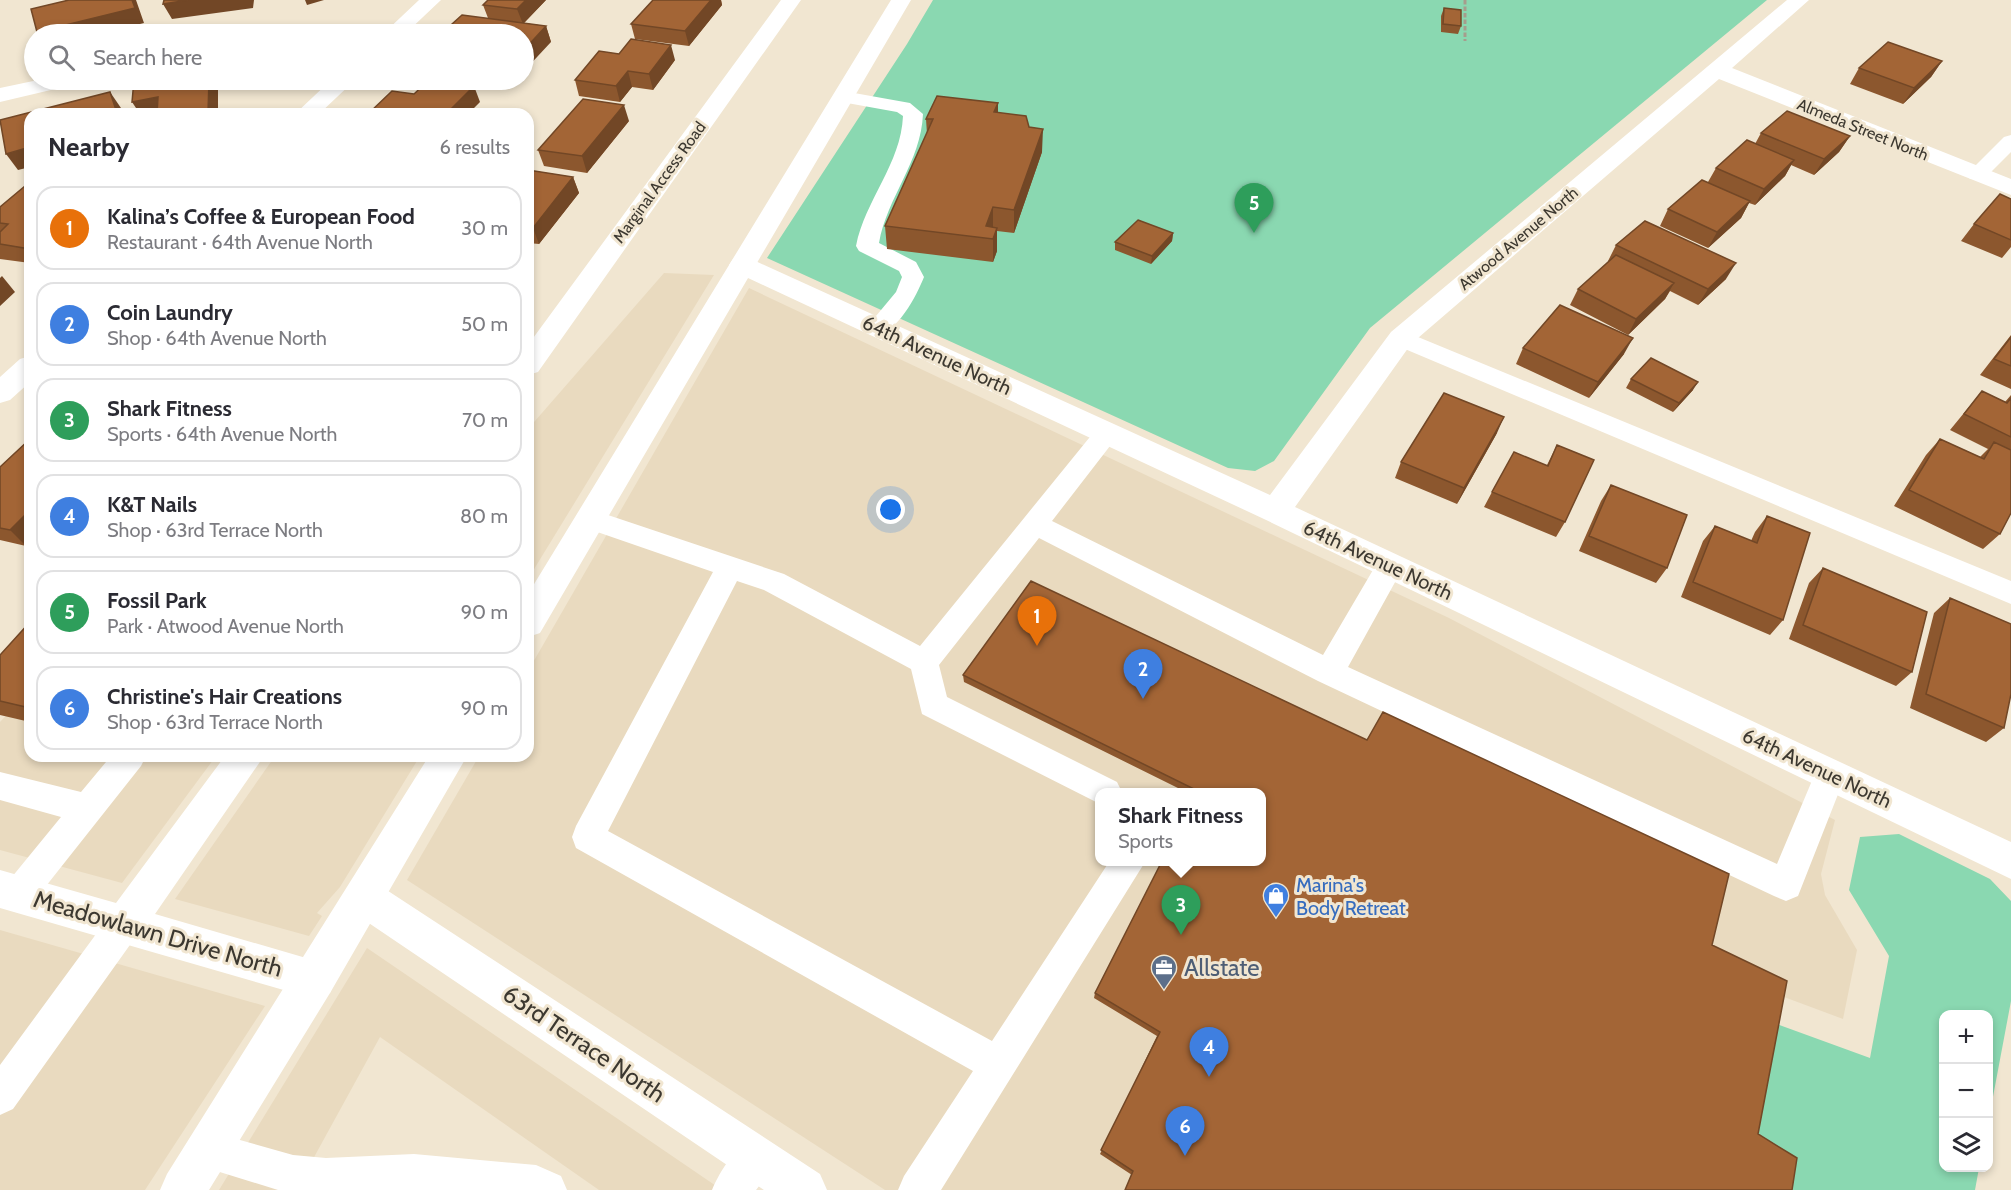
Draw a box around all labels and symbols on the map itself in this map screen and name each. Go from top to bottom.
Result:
street label: Almeda Street North [1795,95,1931,164]
street label: Marginal Access Road [609,118,710,247]
street label: Atwood Avenue North [1455,183,1582,294]
pin: 5 [1234,184,1274,233]
street label: 64th Avenue North [859,310,1015,400]
your location [876,495,905,524]
street label: 64th Avenue North [1300,515,1456,605]
pin: 1 [1018,596,1056,646]
pin: 2 [1124,650,1162,699]
street label: 64th Avenue North [1739,723,1895,813]
place label: Marina's Body Retreat [1296,873,1406,920]
shop icon: Marina's Body Retreat [1261,881,1291,919]
street label: Meadowlawn Drive North [30,884,286,983]
pin: 3 [1162,886,1200,935]
office icon: Allstate [1149,953,1179,991]
place label: Allstate [1184,953,1260,982]
street label: 63rd Terrace North [498,979,671,1108]
pin: 4 [1190,1028,1228,1077]
pin: 6 [1166,1106,1204,1156]

